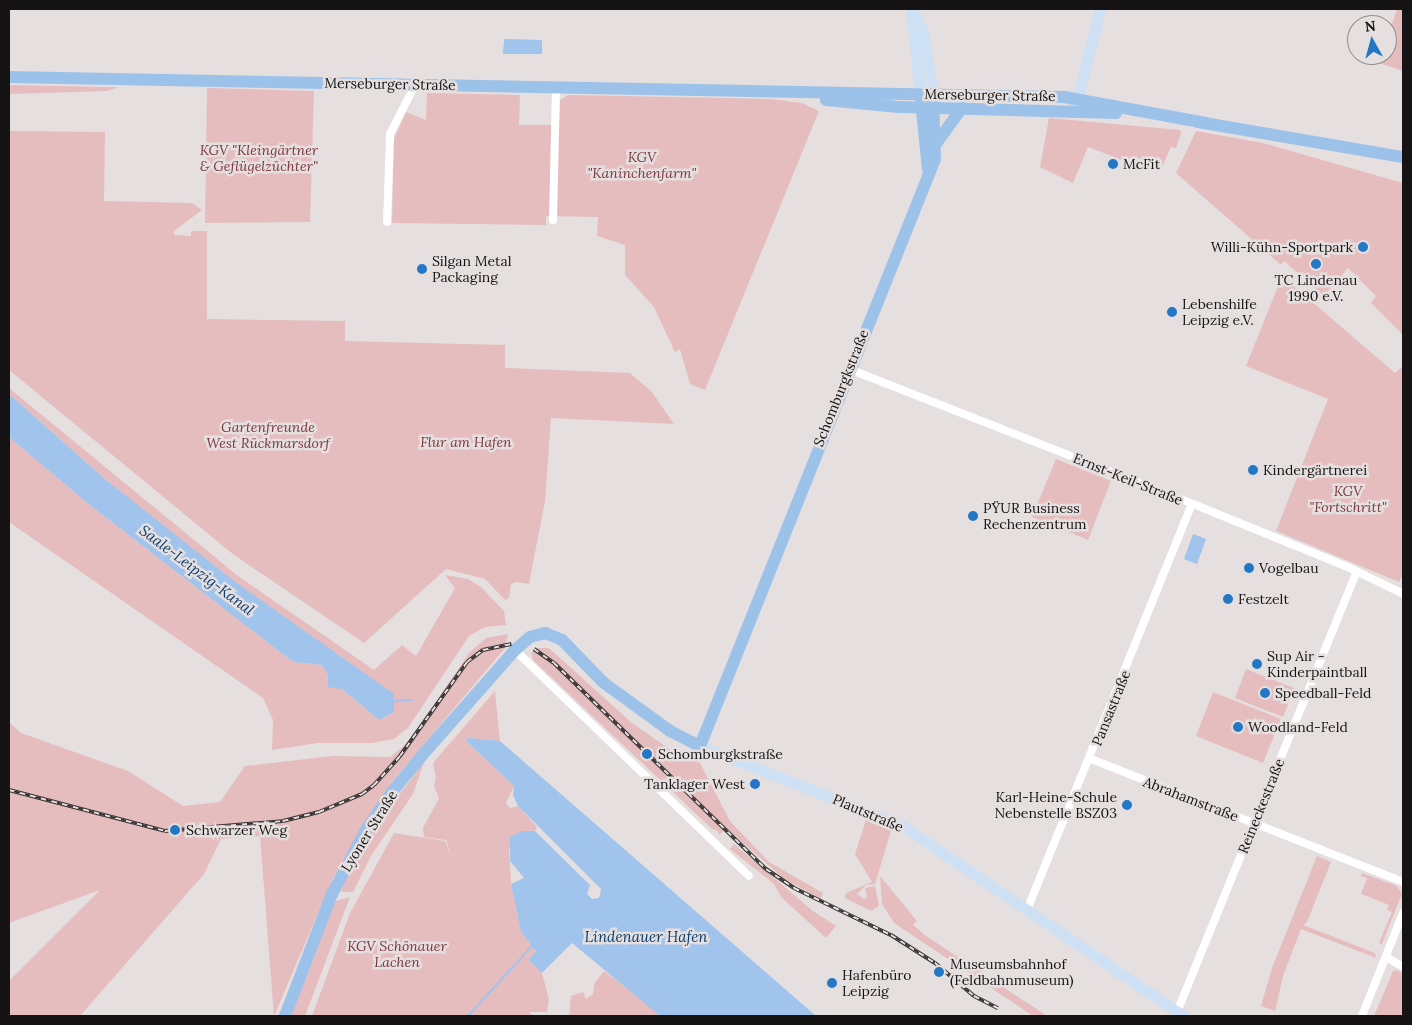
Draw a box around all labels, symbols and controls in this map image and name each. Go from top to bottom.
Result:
north arrow [1347,15,1397,65]
text: N [1364,17,1377,36]
street label: Merseburger Straße [324,74,456,94]
street label: Merseburger Straße [924,85,1056,105]
park label: KGV "Kleingärtner & Geflügelzüchter" [200,142,318,174]
park label: KGV "Kaninchenfarm" [587,149,697,182]
place label: McFit [1123,156,1160,172]
marker: McFit [1107,158,1119,170]
place label: Willi-Kühn-Sportpark [1211,239,1353,255]
marker: Willi-Kühn-Sportpark [1357,241,1369,253]
place label: Silgan Metal Packaging [432,253,511,286]
marker: TC Lindenau 1990 e.V. [1310,258,1322,270]
marker: Silgan Metal Packaging [416,263,428,275]
place label: TC Lindenau 1990 e.V. [1275,272,1357,304]
place label: Lebenshilfe Leipzig e.V. [1182,296,1257,328]
marker: Lebenshilfe Leipzig e.V. [1166,306,1178,318]
street label: Schomburgkstraße [810,327,872,449]
park label: Gartenfreunde West Rückmarsdorf [206,419,330,452]
park label: Flur am Hafen [420,434,512,450]
street label: Ernst-Keil-Straße [1071,449,1185,509]
place label: Kindergärtnerei [1263,462,1367,478]
marker: Kindergärtnerei [1247,464,1259,476]
park label: KGV "Fortschritt" [1309,483,1387,516]
place label: PŸUR Business Rechenzentrum [983,500,1087,532]
marker: PŸUR Business Rechenzentrum [967,510,979,522]
water label: Saale-Leipzig-Kanal [136,521,258,619]
place label: Vogelbau [1259,560,1318,576]
marker: Vogelbau [1243,562,1255,574]
place label: Festzelt [1238,591,1289,607]
marker: Festzelt [1222,593,1234,605]
place label: Sup Air - Kinderpaintball [1267,648,1367,680]
marker: Sup Air - Kinderpaintball [1251,658,1263,670]
street label: Pansastraße [1088,668,1134,748]
place label: Speedball-Feld [1275,685,1371,701]
marker: Speedball-Feld [1259,687,1271,699]
place label: Woodland-Feld [1248,719,1348,735]
marker: Woodland-Feld [1232,721,1244,733]
place label: Schomburgkstraße [658,746,783,762]
marker: Schomburgkstraße [640,747,654,761]
street label: Reineckestraße [1234,756,1288,856]
street label: Abrahamstraße [1141,773,1241,825]
place label: Tanklager West [644,776,745,792]
marker: Tanklager West [749,778,761,790]
street label: Lyoner Straße [337,787,401,875]
place label: Karl-Heine-Schule Nebenstelle BSZ03 [995,789,1117,822]
street label: Plautstraße [830,791,906,835]
marker: Karl-Heine-Schule Nebenstelle BSZ03 [1121,799,1133,811]
place label: Schwarzer Weg [186,822,287,838]
marker: Schwarzer Weg [168,823,182,837]
water label: Lindenauer Hafen [584,928,708,946]
park label: KGV Schönauer Lachen [347,938,447,970]
place label: Museumsbahnhof (Feldbahnmuseum) [950,956,1073,989]
marker: Museumsbahnhof (Feldbahnmuseum) [932,965,946,979]
place label: Hafenbüro Leipzig [842,967,911,1000]
marker: Hafenbüro Leipzig [826,977,838,989]

